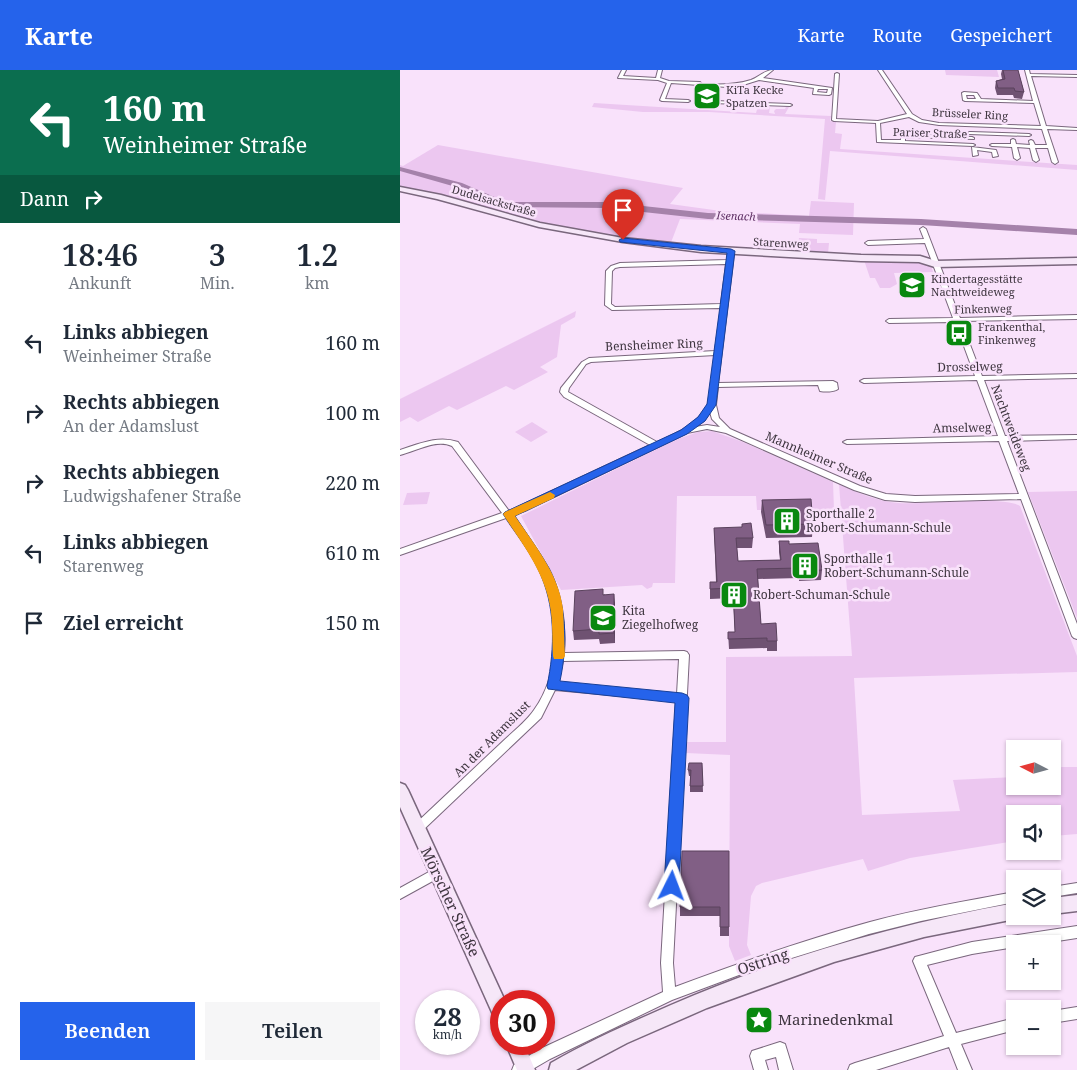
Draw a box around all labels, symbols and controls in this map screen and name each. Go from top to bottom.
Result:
text: Karte [25,19,93,52]
text: Karte [797,23,845,47]
text: Route [873,23,922,47]
text: Gespeichert [950,23,1052,47]
school or university icon: KiTa Kecke Spatzen [692,81,722,111]
place label: KiTa Kecke Spatzen [726,82,784,110]
text: 160 m [103,84,206,131]
icon: left [20,90,85,155]
street label: Brüsseler Ring [932,104,1009,123]
street label: Pariser Straße [893,124,968,141]
text: Weinheimer Straße [103,129,307,159]
street label: Dudelsackstraße [450,181,538,220]
icon: right [79,185,107,213]
text: Dann [20,186,69,212]
pin [602,189,644,240]
icon: arrive [609,196,637,224]
water label: Isenach [715,207,756,224]
text: 18:46 [62,234,138,275]
text: 3 [209,234,226,275]
text: 1.2 [296,234,338,275]
street label: Starenweg [753,234,809,251]
school or university icon: Kindertagesstätte Nachtweideweg [897,270,927,300]
place label: Kindertagesstätte Nachtweideweg [931,271,1023,299]
text: Ankunft [68,272,131,294]
text: Min. [200,272,234,294]
text: km [305,272,329,294]
street label: Finkenweg [954,300,1012,317]
bus stop icon: Frankenthal, Finkenweg [944,318,974,348]
text: Links abbiegen [63,319,209,345]
place label: Frankenthal, Finkenweg [978,319,1045,347]
icon: left [20,329,48,357]
text: 160 m [325,330,380,356]
street label: Bensheimer Ring [605,334,704,355]
text: Weinheimer Straße [63,345,211,367]
street label: Drosselweg [937,357,1003,376]
street label: Nachtweideweg [987,382,1036,474]
text: Rechts abbiegen [63,389,220,415]
icon: right [20,399,48,427]
text: 100 m [325,400,380,426]
text: An der Adamslust [63,415,199,437]
street label: Amselweg [933,418,992,437]
street label: Mannheimer Straße [763,427,875,488]
text: Rechts abbiegen [63,459,220,485]
icon: right [20,469,48,497]
text: 220 m [325,470,380,496]
text: Ludwigshafener Straße [63,485,241,507]
place label: Sporthalle 2 Robert-Schumann-Schule [806,505,951,536]
building icon: Sporthalle 2 Robert-Schumann-Schule [772,506,802,536]
text: Links abbiegen [63,529,209,555]
icon: left [20,539,48,567]
text: 610 m [325,540,380,566]
place label: Sporthalle 1 Robert-Schumann-Schule [824,550,969,581]
building icon: Sporthalle 1 Robert-Schumann-Schule [790,551,820,581]
text: Starenweg [63,555,144,577]
building icon: Robert-Schuman-Schule [719,580,749,610]
place label: Robert-Schuman-Schule [753,586,890,603]
place label: Kita Ziegelhofweg [622,602,699,633]
school or university icon: Kita Ziegelhofweg [588,603,618,633]
icon: arrive [20,609,48,637]
text: Ziel erreicht [63,610,184,636]
text: 150 m [325,610,380,636]
street label: An der Adamslust [450,697,534,781]
north arrow [1006,740,1061,795]
map controls [1006,740,1061,1055]
button: sound [1006,805,1061,860]
street label: Mörscher Straße [417,843,485,960]
position arrow [645,859,697,911]
button: layers [1006,870,1061,925]
button: + [1006,935,1061,990]
street label: Ostring [734,943,791,979]
speed limit sign: 30 [490,990,555,1055]
text: 28 [433,999,462,1033]
button: − [1006,1000,1061,1055]
button: Beenden [20,1002,195,1060]
button: Teilen [205,1002,380,1060]
place icon: Marinedenkmal [744,1005,774,1035]
place label: Marinedenkmal [778,1009,893,1029]
text: km/h [433,1026,462,1043]

